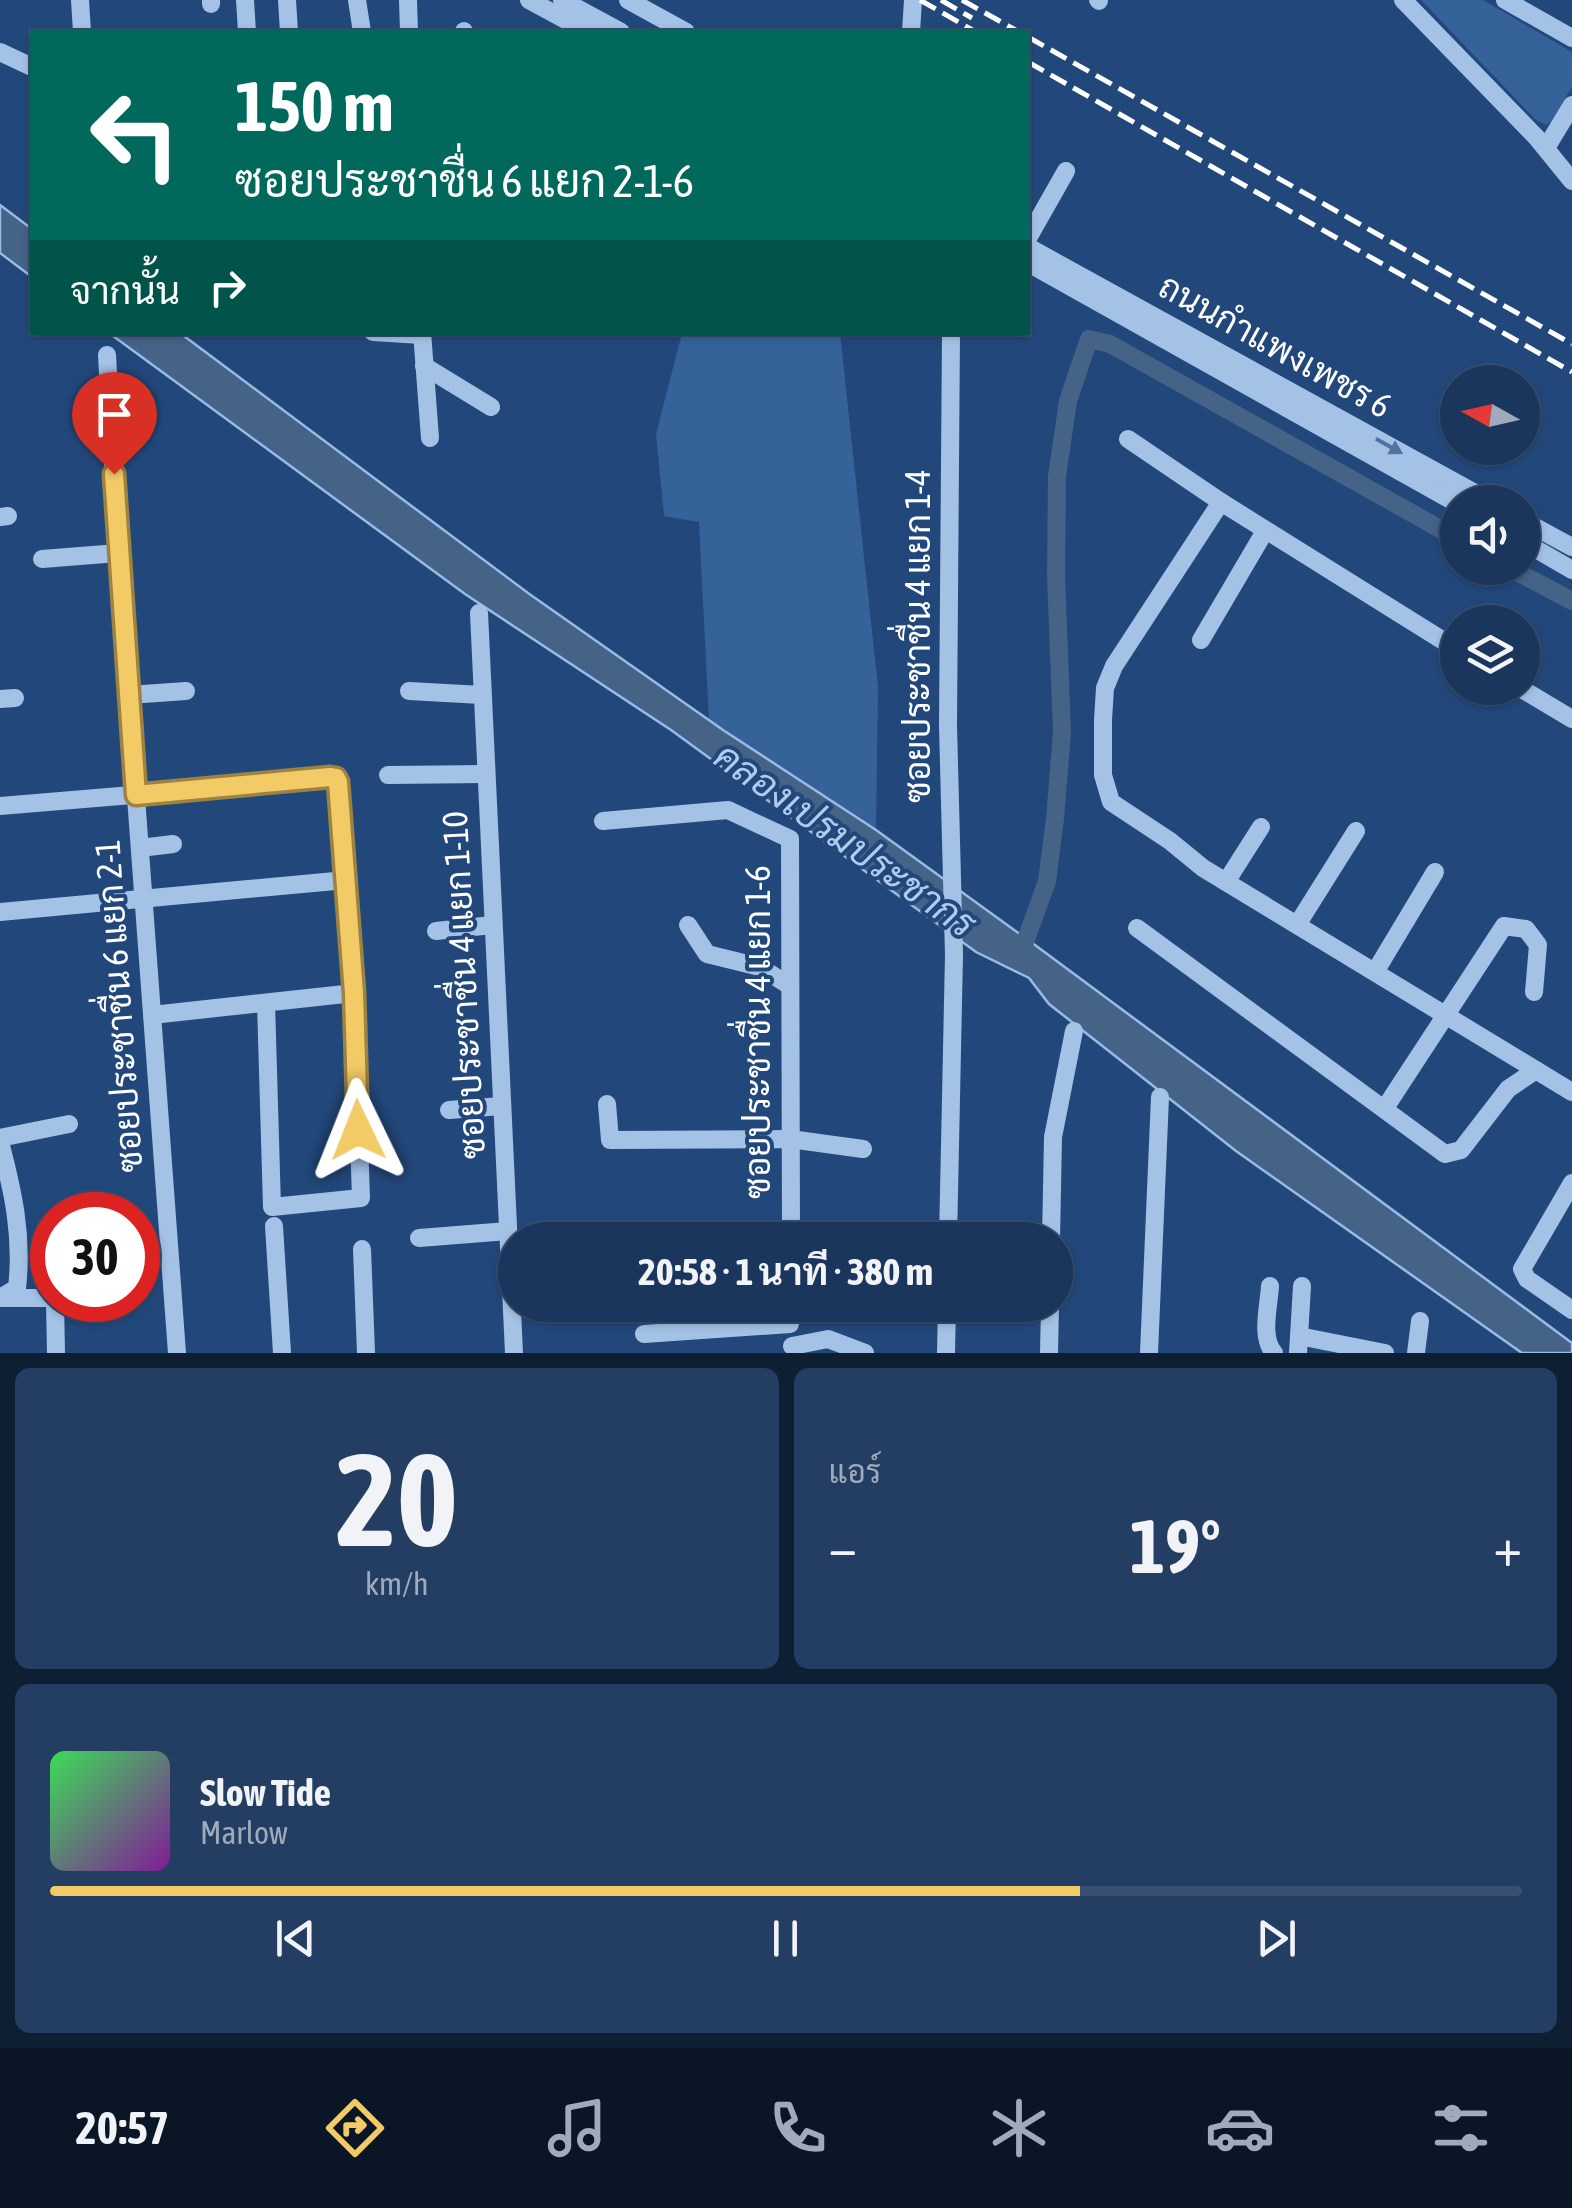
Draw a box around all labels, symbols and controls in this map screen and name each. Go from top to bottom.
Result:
text: 150 m [235,66,394,146]
icon: left [70,70,200,200]
text: ซอยประชาชื่น 6 แยก 2-1-6 [235,155,694,207]
icon: right [200,260,255,315]
street label: ถนนกำแพงเพชร 6 [1153,265,1398,425]
text: จากนั้น [70,269,180,312]
north arrow [1440,365,1540,465]
map controls [1440,365,1540,705]
pin [72,372,157,475]
icon: arrive [87,387,142,442]
one-way arrow [1374,438,1403,455]
street label: ซอยประชาชื่น 4 แยก 1-4 [887,469,937,803]
button: sound [1440,485,1540,585]
button: layers [1440,605,1540,705]
water label: คลองเปรมประชากร [707,734,985,947]
street label: ซอยประชาชื่น 4 แยก 1-10 [424,810,492,1161]
street label: ซอยประชาชื่น 6 แยก 2-1 [76,838,150,1175]
street label: ซอยประชาชื่น 4 แยก 1-6 [727,865,777,1199]
position arrow [306,1078,410,1182]
speed limit sign: 30 [30,1192,160,1322]
text: 20:58 · 1 นาที · 380 m [638,1250,933,1293]
text: 20 [336,1425,458,1574]
text: แอร์ [829,1453,881,1490]
text: 19° [1130,1503,1221,1589]
text: − [829,1515,857,1578]
text: + [1493,1515,1522,1578]
text: km/h [365,1565,428,1602]
text: Slow Tide [200,1771,331,1814]
text: Marlow [200,1814,288,1851]
icon: previous [268,1911,323,1966]
icon: pause [758,1911,813,1966]
icon: next [1249,1911,1304,1966]
icon: directions [320,2093,390,2163]
icon: music [542,2093,612,2163]
icon: phone [763,2093,833,2163]
icon: climate [984,2093,1054,2163]
icon: car [1205,2093,1275,2163]
icon: filters [1426,2093,1496,2163]
text: 20:57 [76,2102,169,2154]

